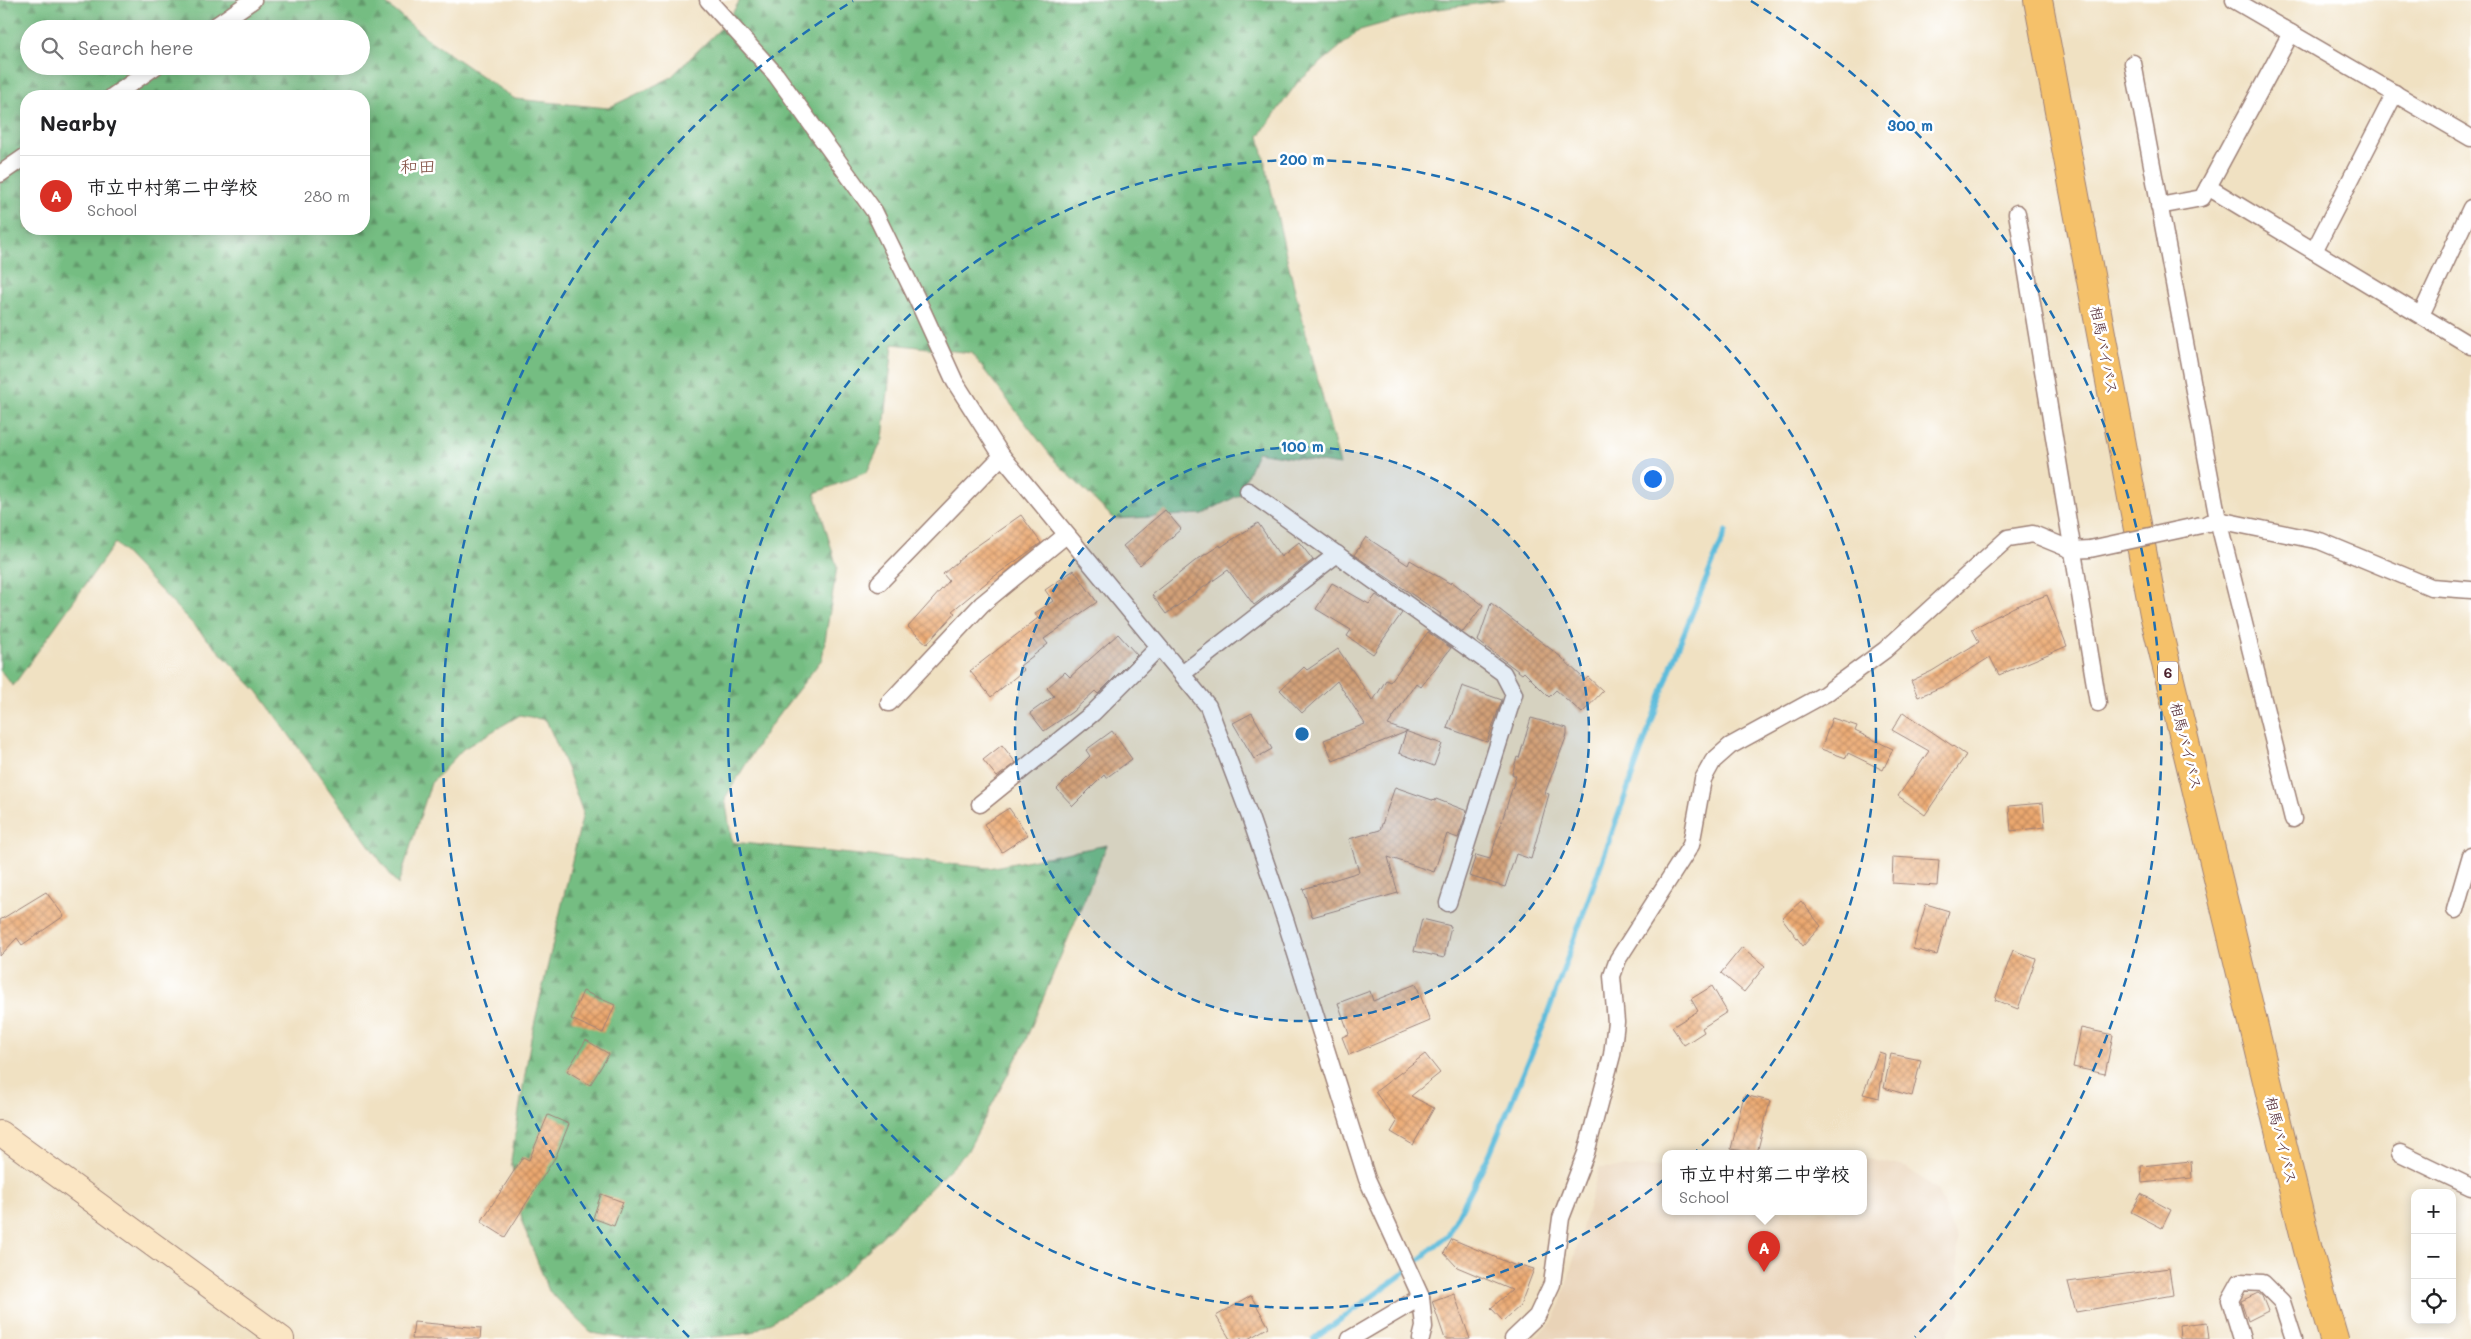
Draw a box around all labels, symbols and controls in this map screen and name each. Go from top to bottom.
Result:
search box [20,20,370,75]
icon: search [38,34,66,62]
text: Search here [78,35,194,60]
text: Nearby [40,109,117,136]
text: 300 m [1887,115,1933,135]
text: 200 m [1280,149,1325,169]
district label: 和田 [400,154,436,178]
text: 市立中村第二中学校 [87,174,258,199]
text: A [50,185,62,206]
text: 280 m [304,185,350,206]
text: School [87,199,137,220]
street label: 相馬バイパス [2087,304,2123,396]
text: 100 m [1280,436,1324,456]
your location [1640,466,1666,492]
road number: 6 [2158,661,2178,684]
street label: 相馬バイパス [2166,700,2208,792]
centre of rings [1293,725,1311,743]
street label: 相馬バイパス [2261,1094,2303,1186]
popup [1662,1150,1867,1215]
text: 市立中村第二中学校 [1679,1161,1850,1186]
text: School [1679,1186,1729,1207]
map controls [2411,1189,2456,1324]
button: + [2411,1189,2456,1234]
pin: A [1748,1231,1780,1272]
button: − [2411,1234,2456,1279]
button: locate [2411,1279,2456,1324]

